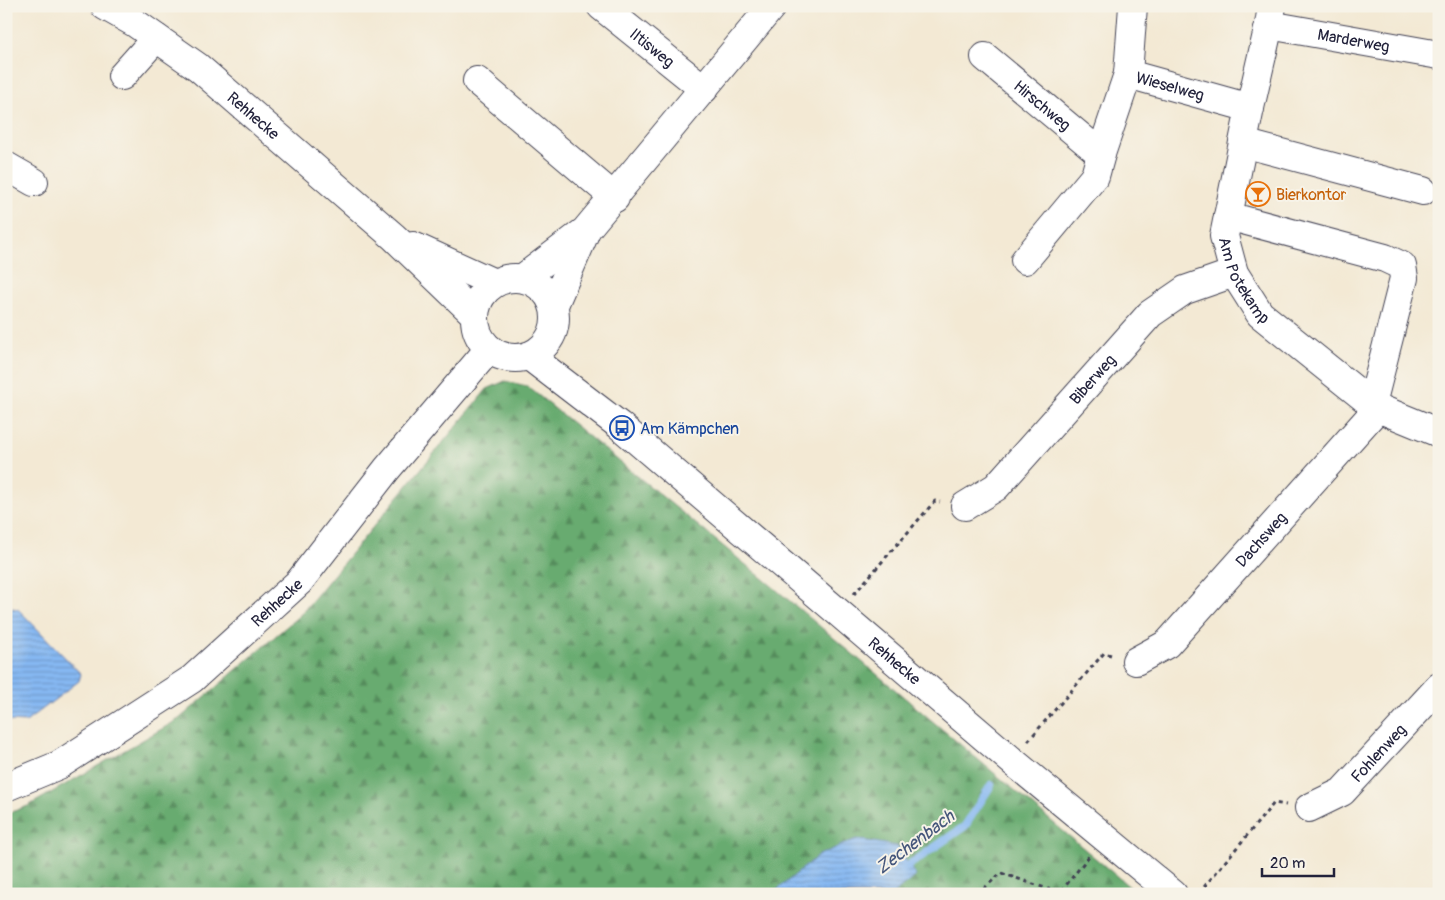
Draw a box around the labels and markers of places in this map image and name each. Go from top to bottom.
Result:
bar icon: Bierkontor [1245,181,1271,207]
place label: Bierkontor [1276,185,1347,205]
bus stop icon: Am Kämpchen [609,415,635,441]
place label: Am Kämpchen [640,419,739,439]

